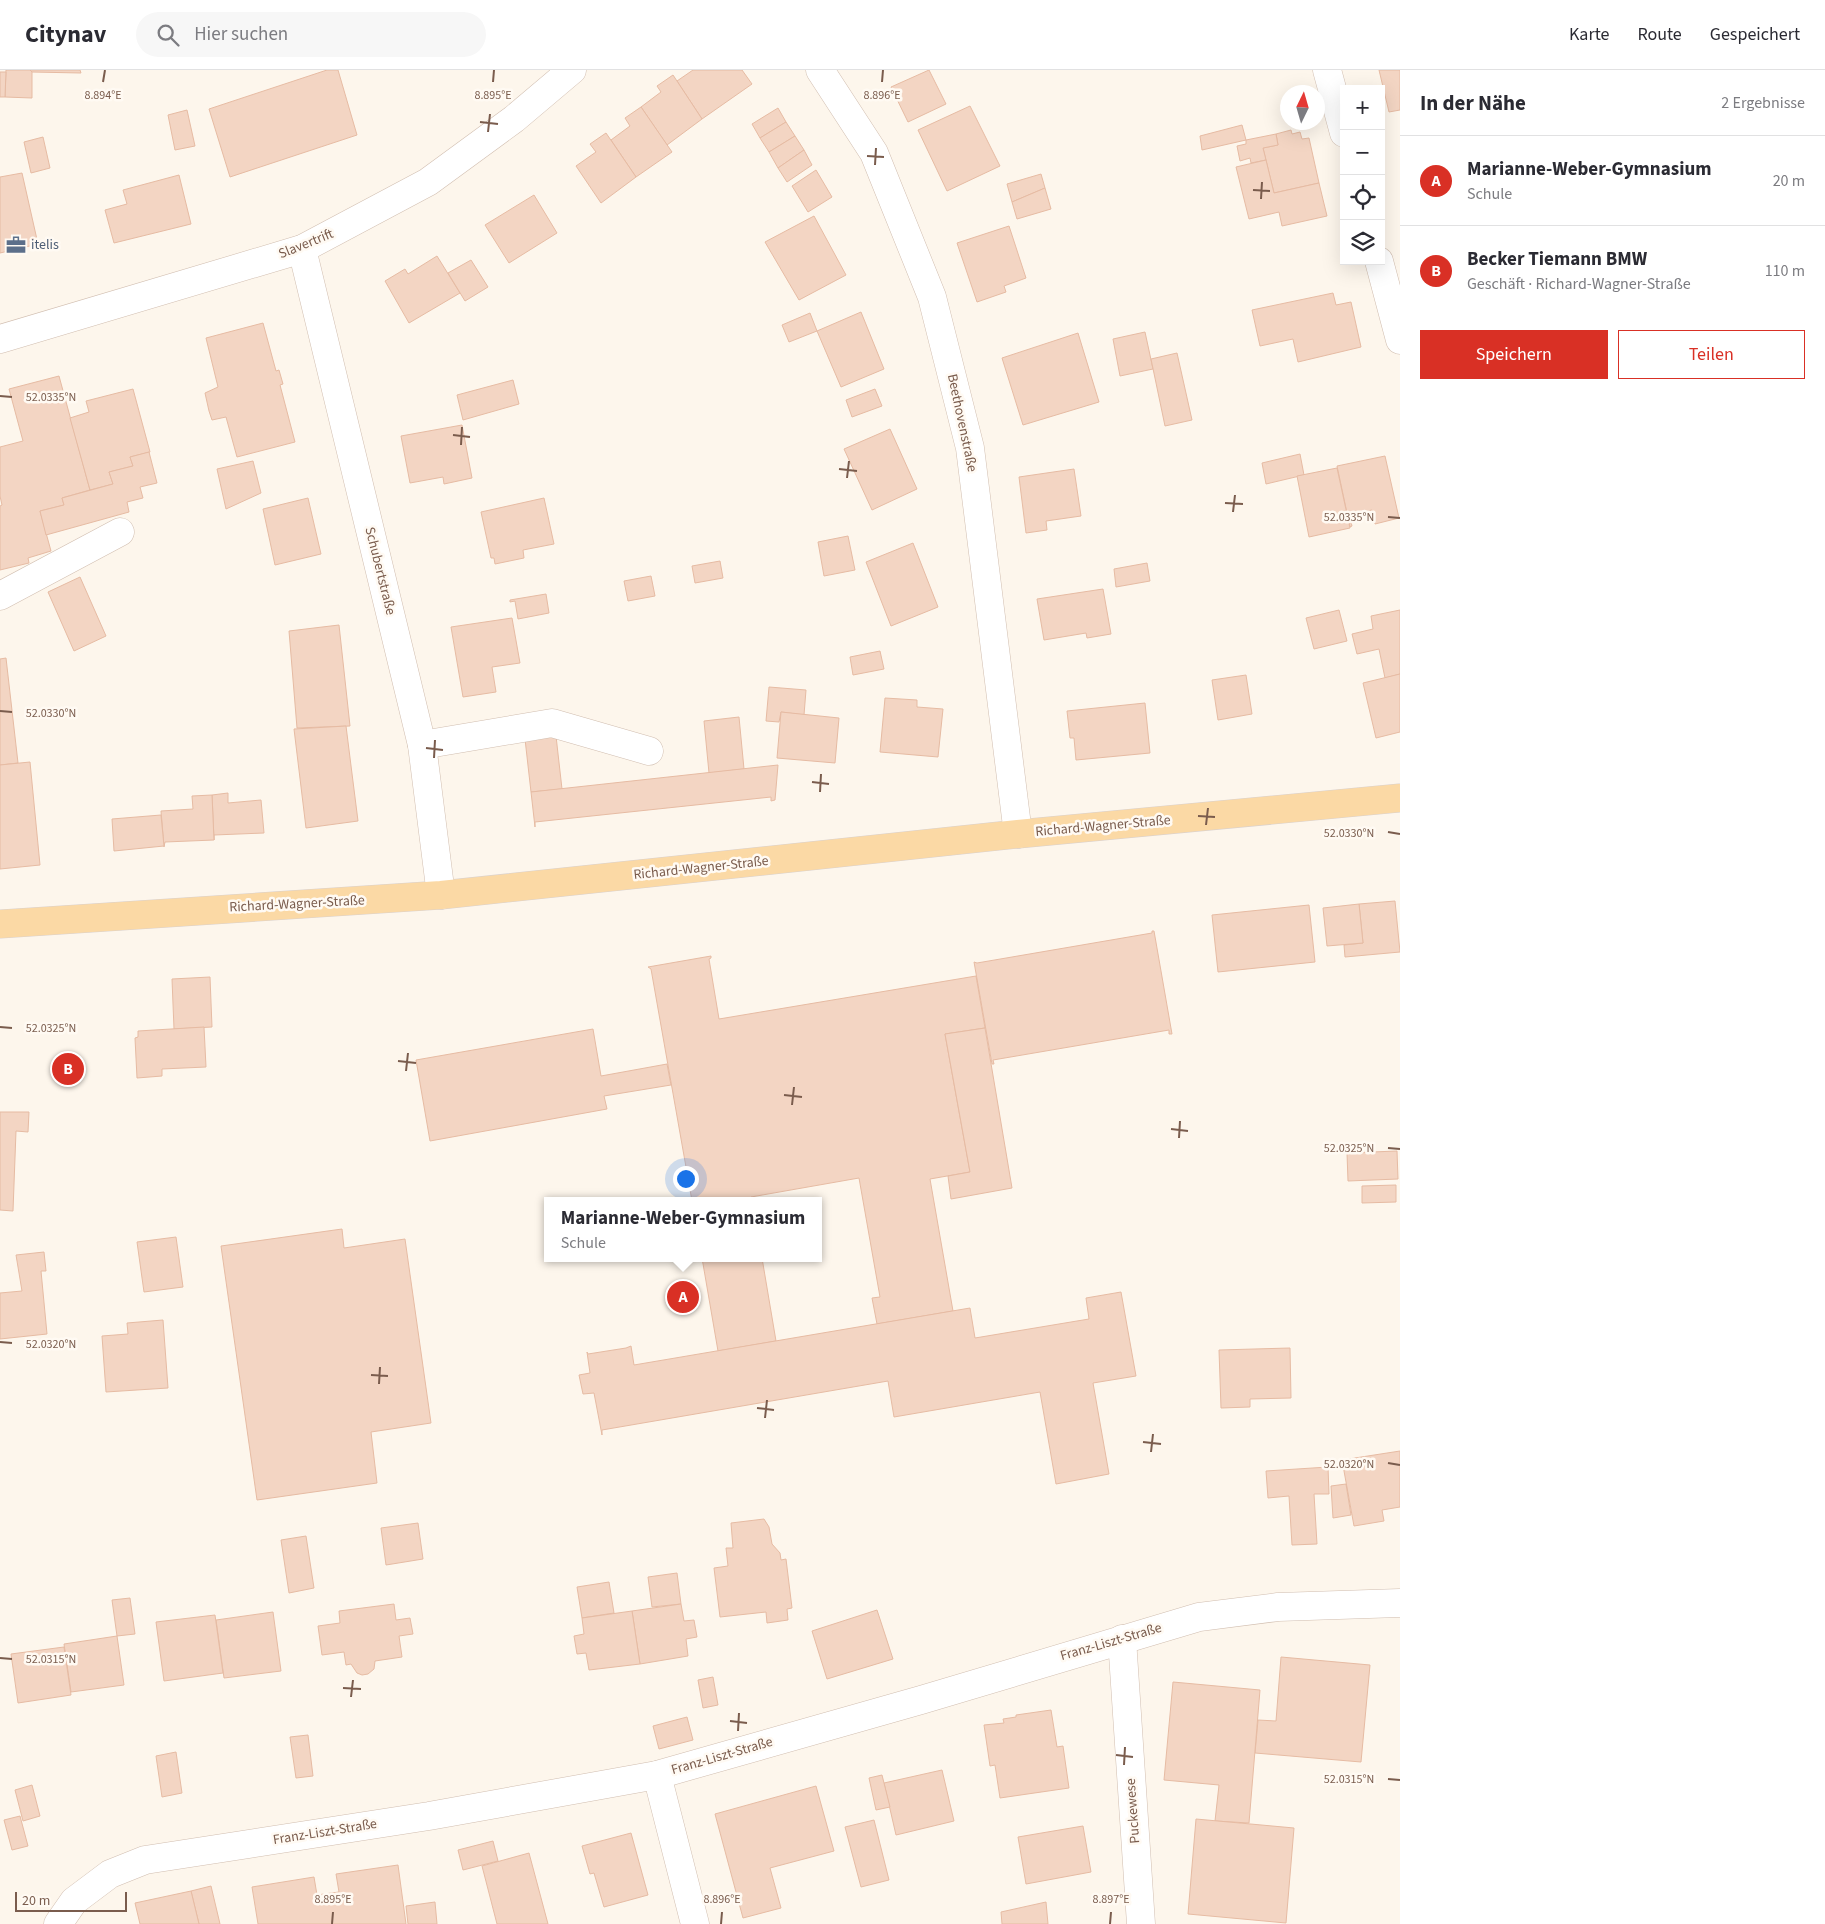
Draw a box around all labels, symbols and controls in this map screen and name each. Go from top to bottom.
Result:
search box [136,12,486,57]
text: Citynav [25,17,106,52]
icon: search [154,21,182,49]
text: Hier suchen [194,21,288,48]
text: Karte [1569,22,1609,47]
text: Route [1637,22,1682,47]
text: Gespeichert [1710,22,1800,47]
north arrow [1280,85,1325,130]
map controls [1340,85,1385,265]
button: + [1340,85,1385,130]
text: 8.894°E [84,87,122,104]
text: 8.895°E [474,87,512,104]
text: 8.896°E [863,87,901,104]
text: In der Nähe [1420,88,1526,118]
text: 2 Ergebnisse [1721,92,1805,114]
button: − [1340,130,1385,175]
text: Marianne-Weber-Gymnasium [1467,156,1711,183]
text: A [1431,170,1441,192]
text: 20 m [1773,170,1805,192]
button: locate [1340,175,1385,220]
text: Schule [1467,183,1512,205]
button: layers [1340,220,1385,265]
street label: Slavertrift [275,224,337,264]
office icon: itelis [5,234,27,256]
place label: itelis [31,235,59,255]
text: Becker Tiemann BMW [1467,246,1647,273]
text: B [1431,260,1441,282]
text: 110 m [1765,260,1805,282]
text: Geschäft · Richard-Wagner-Straße [1467,273,1691,295]
button: Speichern [1420,330,1608,379]
button: Teilen [1618,330,1805,379]
street label: Beethovenstraße [942,372,982,474]
text: 52.0335°N [26,389,76,406]
text: 52.0335°N [1324,509,1374,526]
street label: Schubertstraße [359,525,401,617]
text: 52.0330°N [26,705,76,722]
street label: Richard-Wagner-Straße [1035,810,1172,842]
text: 52.0330°N [1324,825,1374,842]
street label: Richard-Wagner-Straße [632,851,770,885]
street label: Richard-Wagner-Straße [229,890,365,918]
text: 52.0325°N [26,1020,76,1037]
pin: B [52,1050,84,1088]
text: 52.0325°N [1324,1140,1374,1157]
your location [673,1166,699,1192]
popup [544,1197,822,1262]
text: Marianne-Weber-Gymnasium [561,1205,805,1232]
text: Schule [561,1232,606,1254]
pin: A [667,1278,699,1316]
text: 52.0320°N [26,1336,76,1353]
text: 52.0320°N [1324,1456,1374,1473]
street label: Franz-Liszt-Straße [1058,1618,1164,1666]
text: 52.0315°N [26,1651,76,1668]
street label: Franz-Liszt-Straße [669,1732,775,1780]
text: 52.0315°N [1324,1771,1374,1788]
street label: Puckewese [1121,1778,1145,1844]
street label: Franz-Liszt-Straße [272,1814,378,1850]
scale bar [15,1889,128,1912]
text: 20 m [22,1891,50,1911]
text: 8.895°E [314,1891,352,1908]
text: 8.896°E [703,1891,741,1908]
text: 8.897°E [1092,1891,1130,1908]

